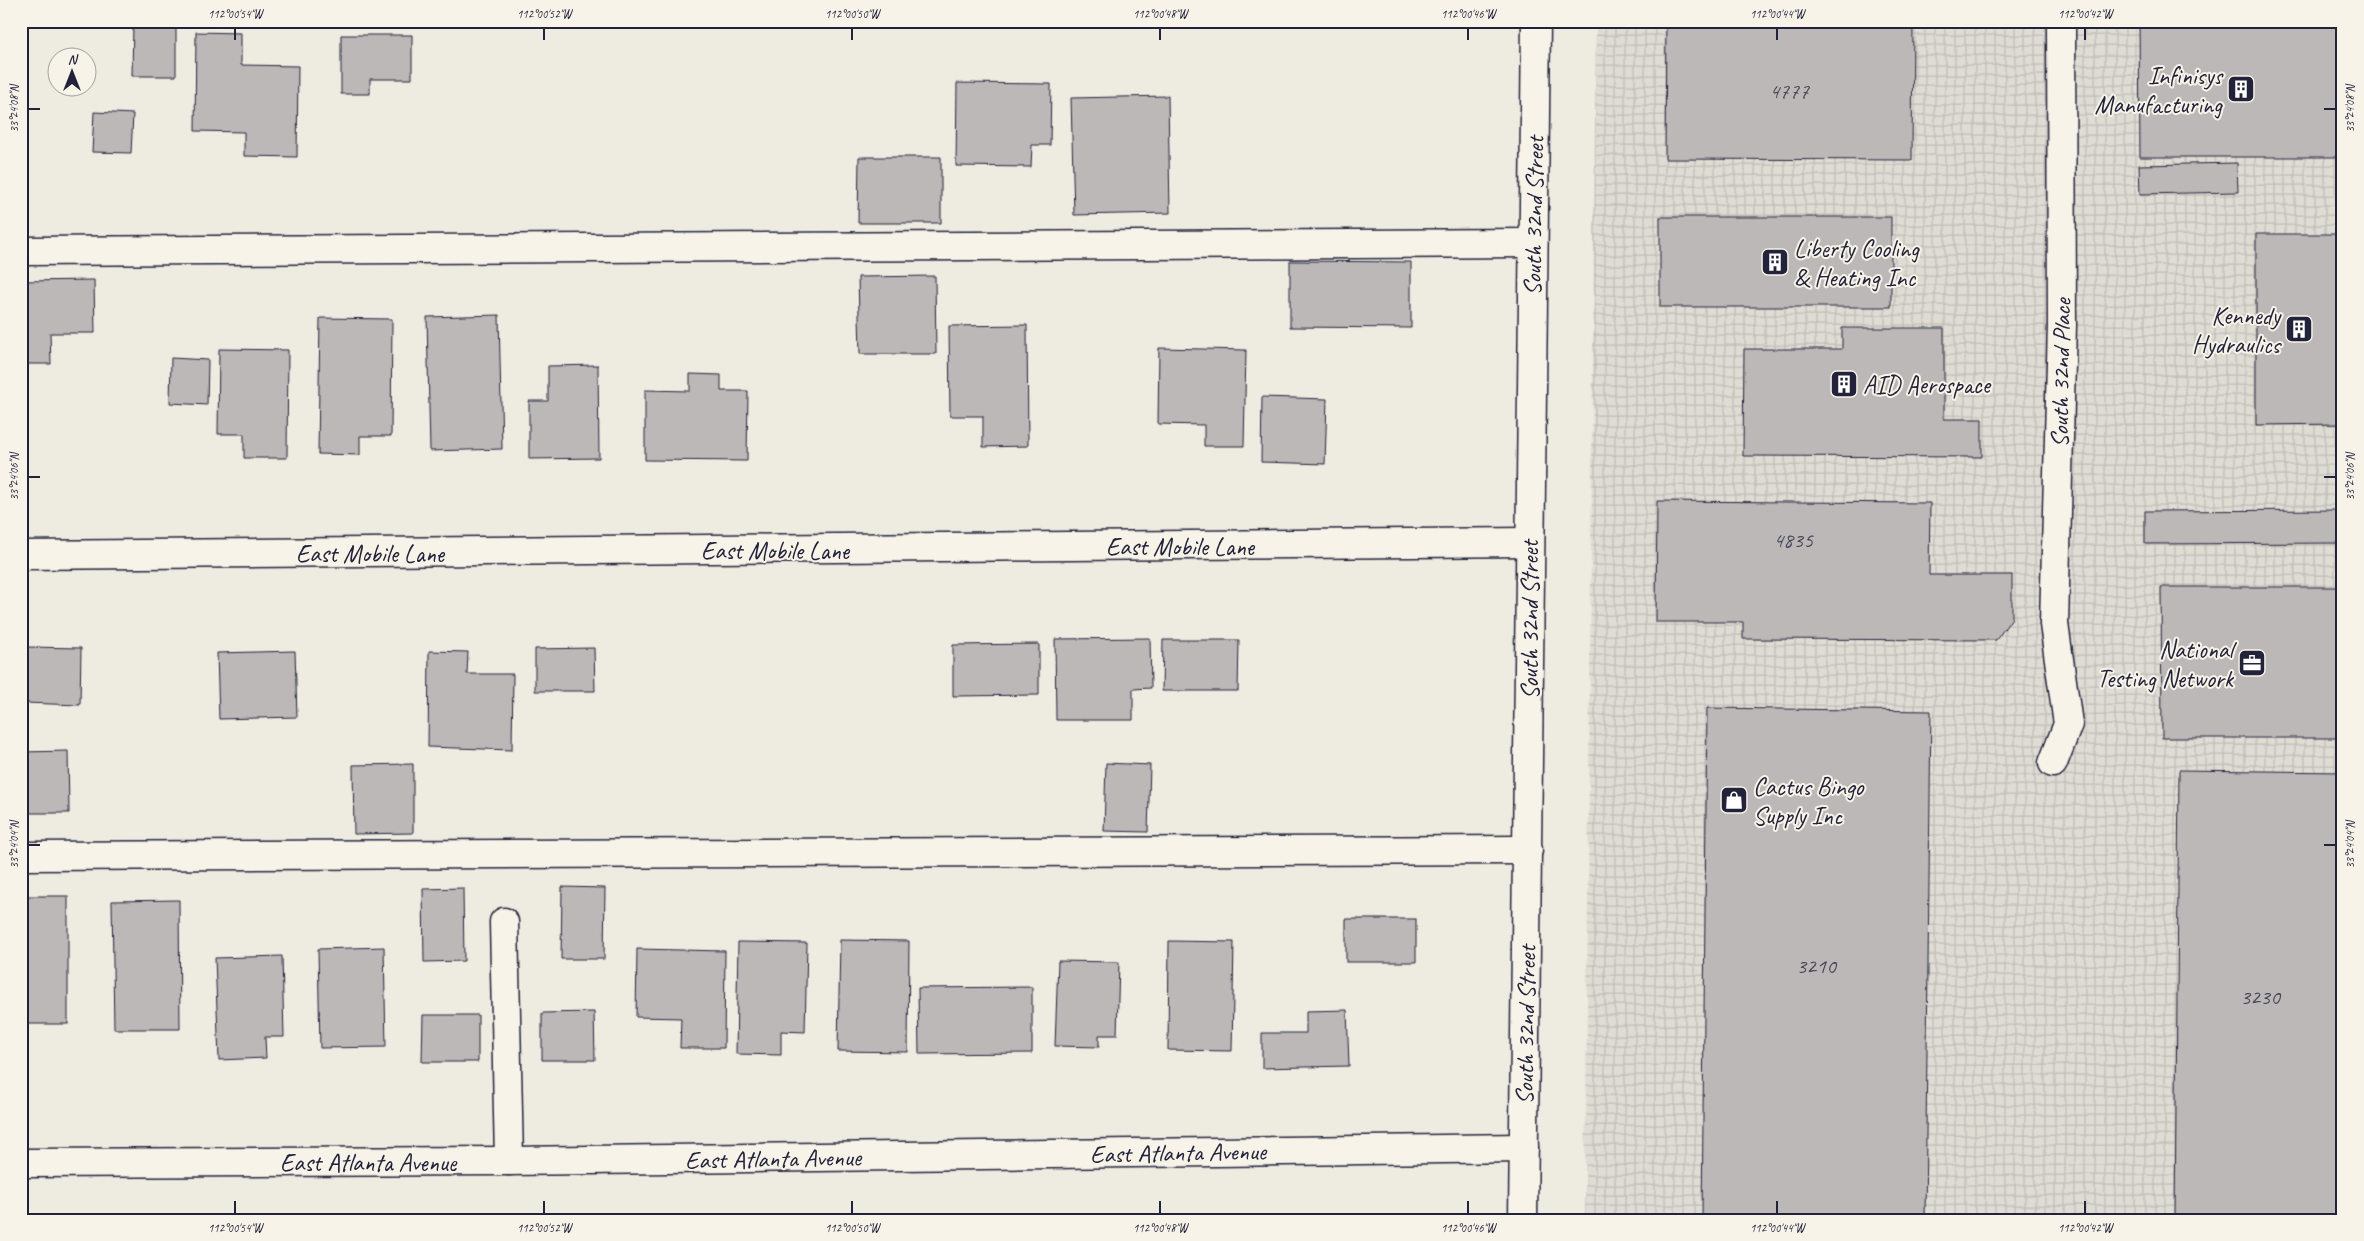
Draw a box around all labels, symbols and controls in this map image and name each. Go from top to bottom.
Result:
text: 112°00'54"W [208,6,264,22]
text: 112°00'52"W [517,6,573,22]
text: 112°00'50"W [825,6,881,22]
text: 112°00'48"W [1133,6,1189,22]
text: 112°00'46"W [1441,6,1497,22]
text: 112°00'44"W [1750,6,1806,22]
text: 112°00'42"W [2058,6,2114,22]
north arrow [48,48,98,98]
text: N [68,51,79,68]
place label: Infinisys Manufacturing [2094,60,2224,121]
building icon: Infinisys Manufacturing [2226,74,2256,104]
house number: 4777 [1769,77,1810,105]
text: 33°24'08"N [6,84,22,133]
text: 33°24'08"N [2342,84,2358,133]
street label: South 32nd Street [1517,133,1551,296]
place label: Liberty Cooling & Heating Inc [1794,233,1920,294]
building icon: Liberty Cooling & Heating Inc [1760,247,1790,277]
street label: South 32nd Place [2044,296,2078,448]
place label: Kennedy Hydraulics [2192,300,2282,361]
building icon: Kennedy Hydraulics [2284,314,2314,344]
building icon: AID Aerospace [1829,369,1859,399]
place label: AID Aerospace [1863,369,1992,401]
text: 33°24'06"N [6,452,22,501]
text: 33°24'06"N [2342,452,2358,501]
house number: 4835 [1773,526,1814,554]
street label: East Mobile Lane [1106,531,1256,563]
street label: East Mobile Lane [701,535,851,567]
street label: East Mobile Lane [296,538,446,570]
street label: South 32nd Street [1514,538,1546,700]
place label: National Testing Network [2097,634,2238,695]
office icon: National Testing Network [2237,648,2267,678]
place label: Cactus Bingo Supply Inc [1753,771,1865,832]
shop icon: Cactus Bingo Supply Inc [1719,785,1749,815]
text: 33°24'04"N [6,820,22,869]
text: 33°24'04"N [2342,820,2358,869]
street label: South 32nd Street [1509,942,1543,1105]
house number: 3210 [1796,952,1838,980]
house number: 3230 [2240,983,2282,1011]
street label: East Atlanta Avenue [1090,1135,1268,1171]
street label: East Atlanta Avenue [685,1141,863,1177]
street label: East Atlanta Avenue [280,1147,458,1179]
text: 112°00'54"W [208,1220,264,1236]
text: 112°00'52"W [517,1220,573,1236]
text: 112°00'50"W [825,1220,881,1236]
text: 112°00'48"W [1133,1220,1189,1236]
text: 112°00'46"W [1441,1220,1497,1236]
text: 112°00'44"W [1750,1220,1806,1236]
text: 112°00'42"W [2058,1220,2114,1236]

